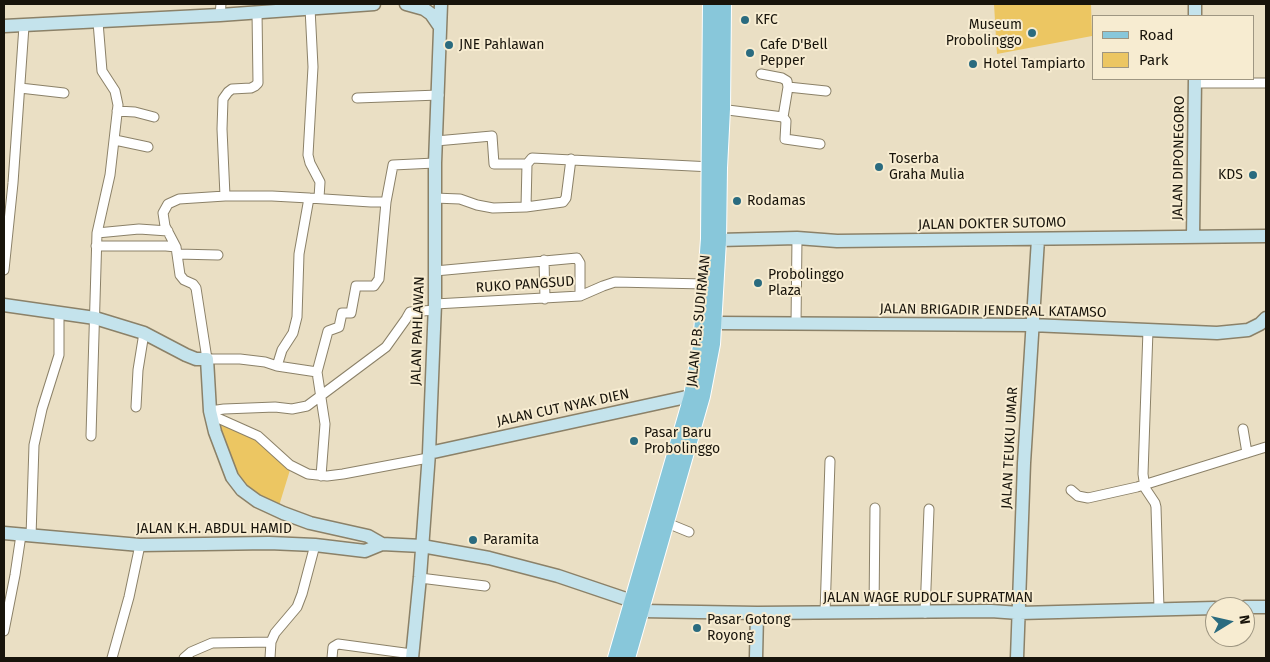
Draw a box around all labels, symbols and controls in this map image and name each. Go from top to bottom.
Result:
place label: KFC [755,12,778,28]
marker: KFC [739,14,751,26]
legend [1092,15,1255,80]
place label: Museum Probolinggo [946,17,1022,49]
text: Road [1139,26,1174,44]
marker: Museum Probolinggo [1026,27,1038,39]
place label: JNE Pahlawan [459,37,544,53]
place label: Cafe D'Bell Pepper [760,37,828,70]
marker: JNE Pahlawan [443,39,455,51]
marker: Cafe D'Bell Pepper [744,47,756,59]
text: Park [1139,51,1169,69]
place label: Hotel Tampiarto [983,56,1085,72]
marker: Hotel Tampiarto [967,58,979,70]
street label: JALAN DIPONEGORO [1170,95,1188,221]
place label: Toserba Graha Mulia [889,151,965,184]
marker: Toserba Graha Mulia [873,161,885,173]
place label: KDS [1218,167,1243,183]
marker: KDS [1247,169,1259,181]
place label: Rodamas [747,193,805,209]
marker: Rodamas [731,195,743,207]
street label: JALAN DOKTER SUTOMO [918,214,1066,234]
street label: JALAN P.B. SUDIRMAN [684,254,714,388]
place label: Probolinggo Plaza [768,267,844,300]
street label: RUKO PANGSUD [475,273,575,297]
street label: JALAN PAHLAWAN [408,276,428,386]
marker: Probolinggo Plaza [752,277,764,289]
street label: JALAN BRIGADIR JENDERAL KATAMSO [879,301,1107,321]
street label: JALAN CUT NYAK DIEN [495,386,631,430]
street label: JALAN TEUKU UMAR [998,386,1022,510]
place label: Pasar Baru Probolinggo [644,425,720,458]
marker: Pasar Baru Probolinggo [628,435,640,447]
street label: JALAN K.H. ABDUL HAMID [136,521,292,537]
place label: Paramita [483,532,539,548]
marker: Paramita [467,534,479,546]
street label: JALAN WAGE RUDOLF SUPRATMAN [823,590,1033,606]
north arrow [1205,597,1255,647]
place label: Pasar Gotong Royong [707,612,790,644]
text: N [1235,614,1253,626]
marker: Pasar Gotong Royong [691,622,703,634]

